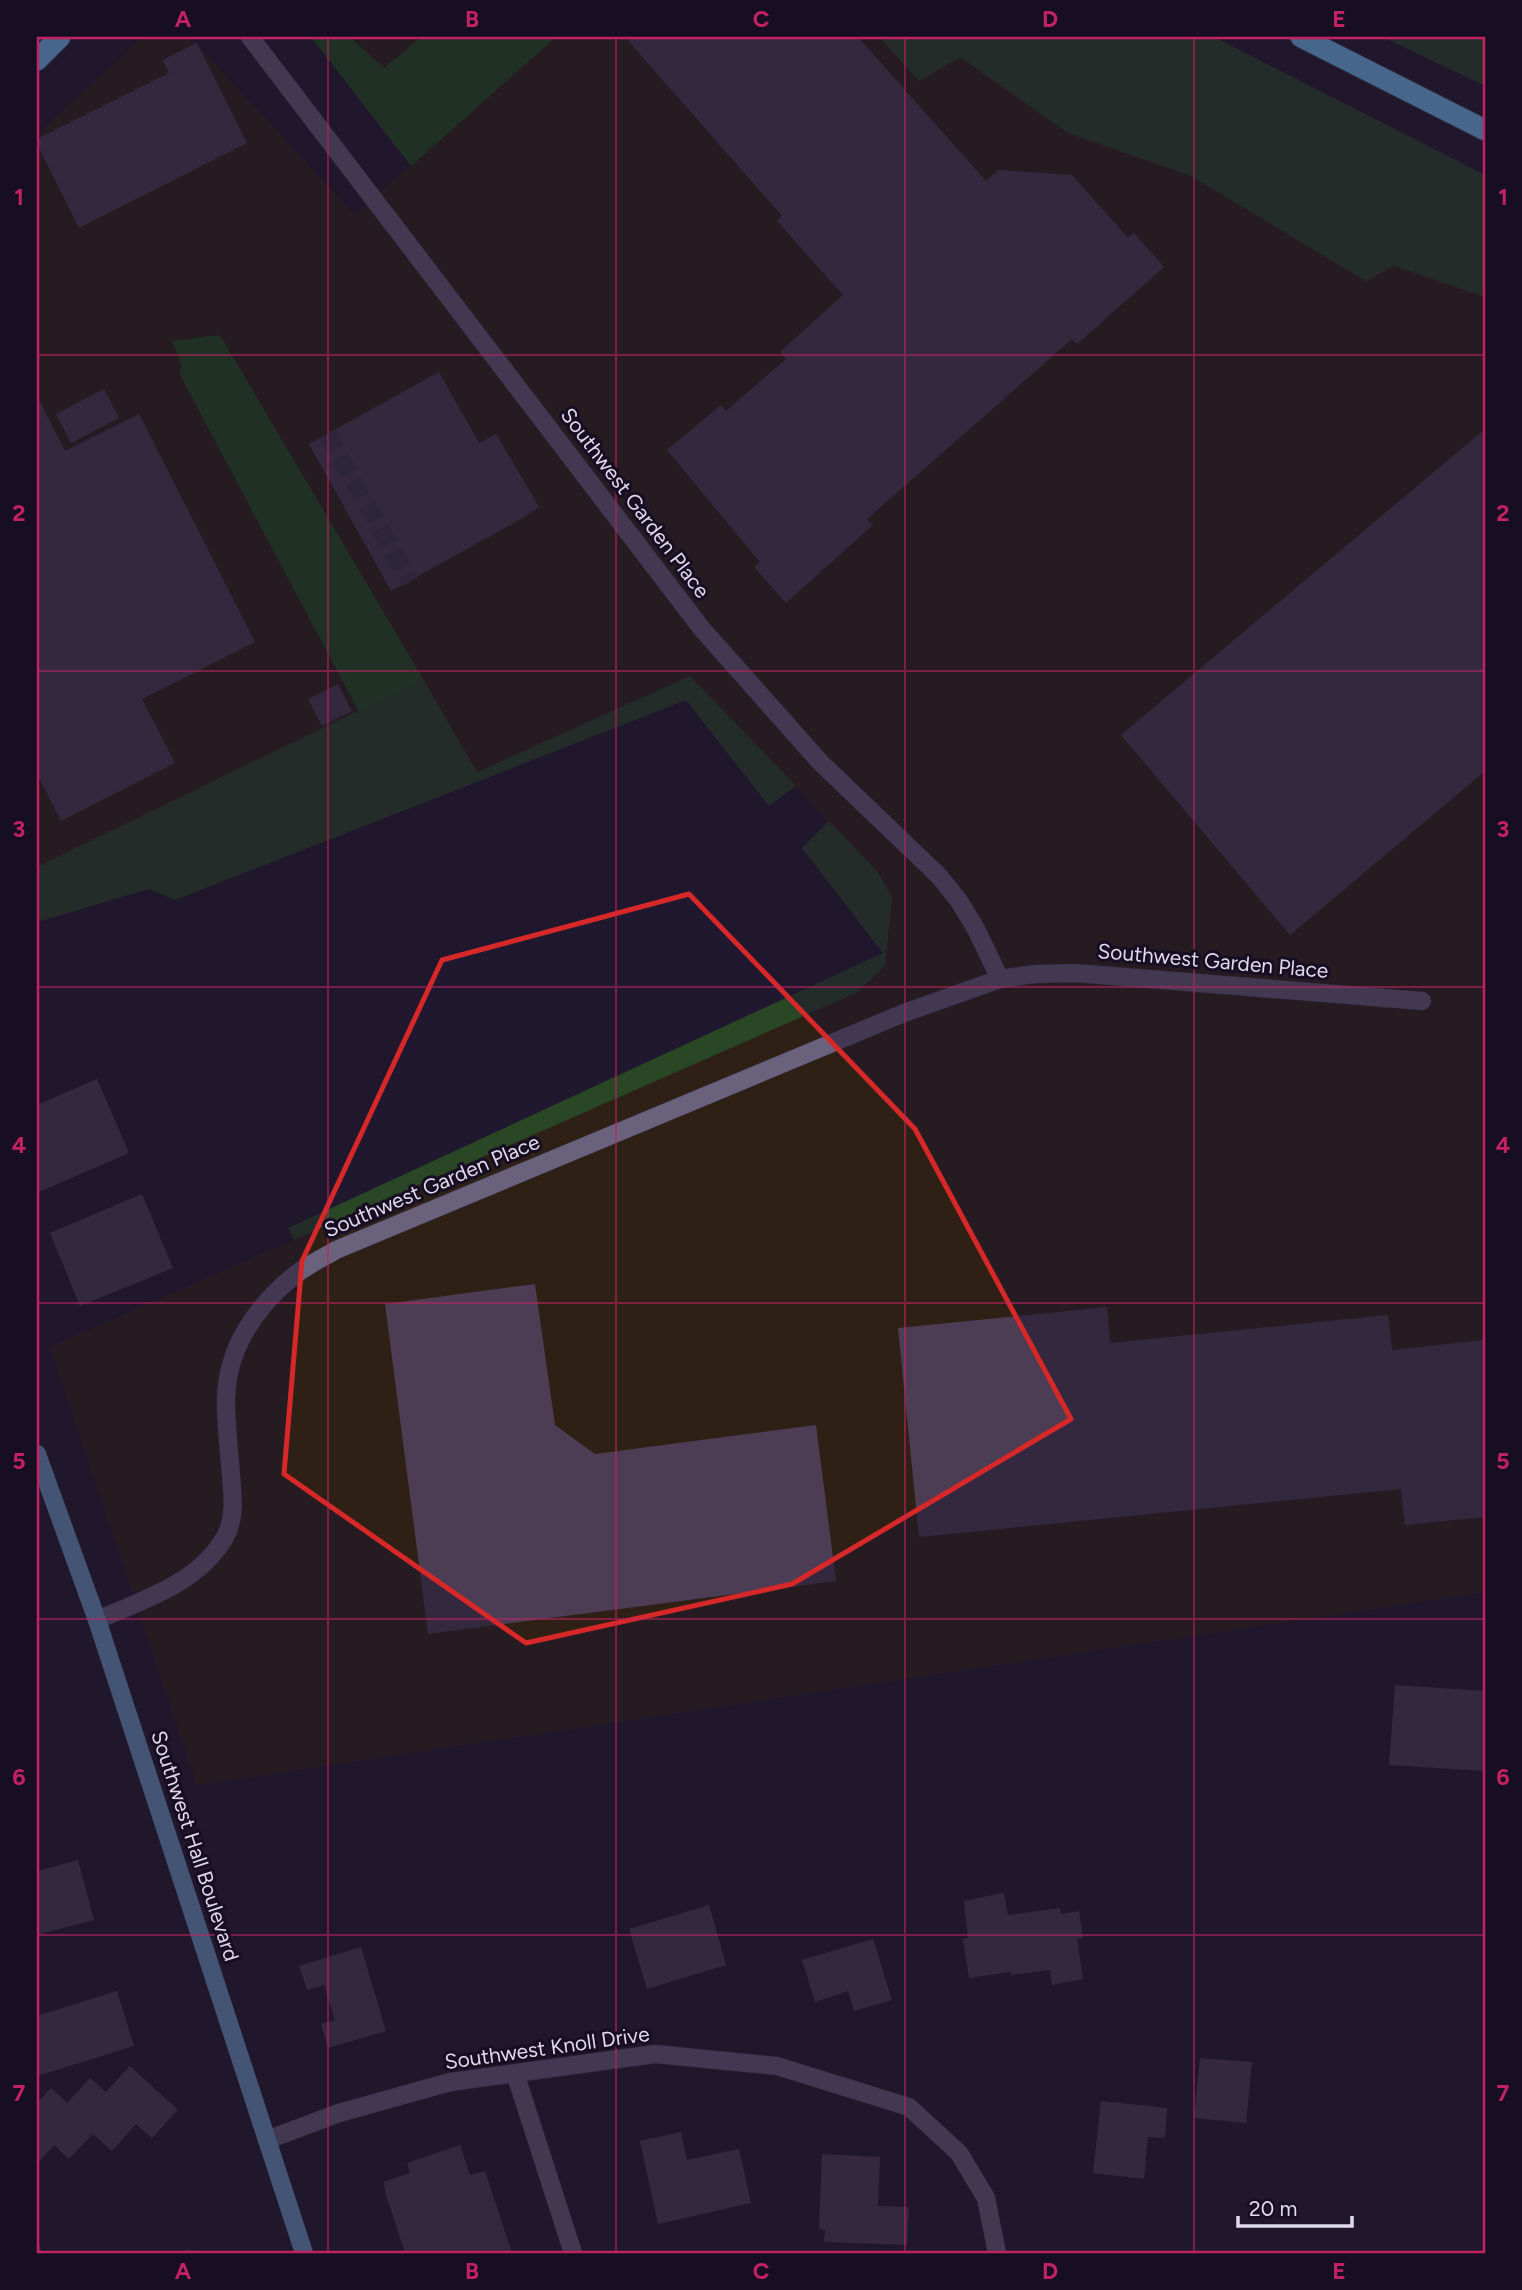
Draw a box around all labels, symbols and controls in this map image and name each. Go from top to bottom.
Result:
text: A [175,5,192,33]
text: B [465,5,479,33]
text: C [753,5,770,33]
text: D [1042,5,1058,33]
text: E [1332,5,1346,33]
text: 1 [14,183,24,211]
text: 1 [1498,183,1508,211]
street label: Southwest Garden Place [556,403,715,603]
text: 2 [12,499,26,527]
text: 2 [1496,499,1510,527]
text: 3 [13,815,25,843]
text: 3 [1497,815,1509,843]
street label: Southwest Garden Place [1097,938,1330,983]
street label: Southwest Garden Place [320,1129,543,1242]
text: 4 [12,1131,26,1159]
text: 4 [1496,1131,1510,1159]
text: 5 [12,1447,26,1475]
text: 5 [1496,1447,1510,1475]
street label: Southwest Hall Boulevard [146,1727,245,1964]
text: 6 [12,1763,26,1791]
text: 6 [1496,1763,1510,1791]
street label: Southwest Knoll Drive [443,2021,651,2074]
text: 7 [13,2079,26,2107]
text: 7 [1497,2079,1510,2107]
scale bar [1238,2185,1352,2229]
text: 20 m [1249,2196,1297,2221]
text: A [175,2257,192,2285]
text: B [465,2257,479,2285]
text: C [753,2257,770,2285]
text: D [1042,2257,1058,2285]
text: E [1332,2257,1346,2285]

